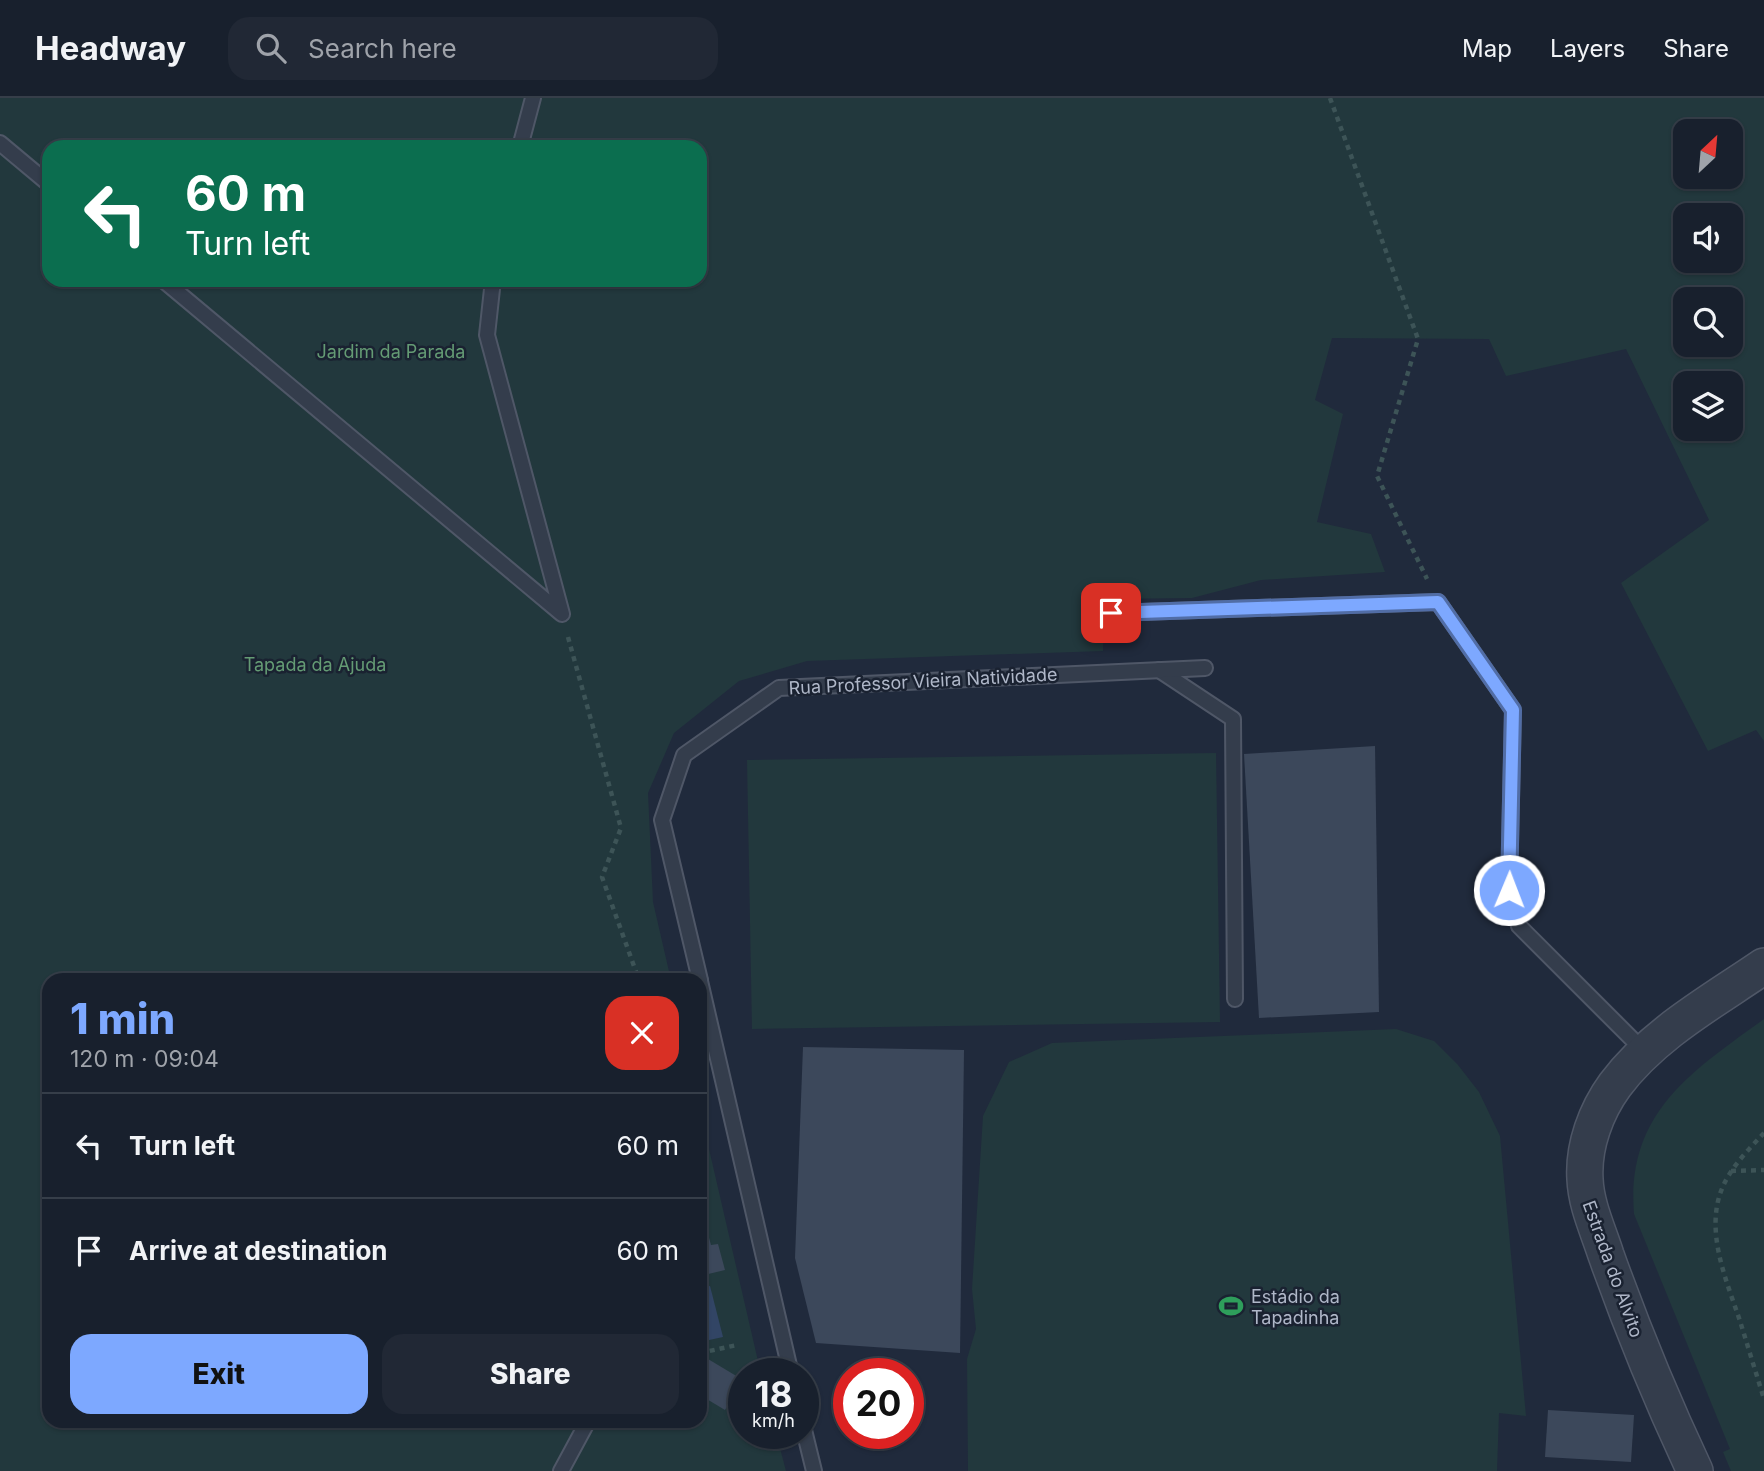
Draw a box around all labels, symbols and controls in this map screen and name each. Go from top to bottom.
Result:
search box [228,17,718,80]
text: Headway [35,28,186,68]
icon: search [252,29,290,67]
text: Search here [308,33,457,64]
text: Map [1462,34,1512,63]
text: Layers [1550,34,1625,63]
text: Share [1663,34,1729,63]
north arrow [1673,119,1743,189]
map controls [1673,119,1743,441]
text: 60 m [185,164,306,223]
icon: left [70,168,161,259]
button: sound [1673,203,1743,273]
text: Turn left [185,224,310,263]
button: search [1673,287,1743,357]
park label: Jardim da Parada [317,341,465,362]
button: layers [1673,371,1743,441]
pin [1081,583,1141,643]
icon: arrive [1092,594,1130,632]
park label: Tapada da Ajuda [244,654,386,675]
street label: Rua Professor Vieira Natividade [788,663,1058,699]
position arrow [1472,853,1546,927]
text: 1 min [70,993,175,1044]
button: close [605,996,679,1070]
text: 120 m · 09:04 [70,1045,219,1073]
icon: left [70,1127,108,1165]
text: Turn left [129,1130,235,1161]
text: 60 m [616,1130,679,1161]
street label: Estrada do Alvito [1579,1198,1647,1340]
icon: arrive [70,1232,108,1270]
text: Arrive at destination [129,1235,388,1266]
text: 60 m [616,1235,679,1266]
place label: Estádio da Tapadinha [1251,1286,1340,1328]
sports icon: Estádio da Tapadinha [1217,1292,1245,1320]
button: Exit [70,1334,368,1414]
button: Share [382,1334,679,1414]
speed limit sign: 20 [833,1358,924,1449]
text: 18 [755,1373,792,1415]
text: km/h [752,1410,795,1431]

